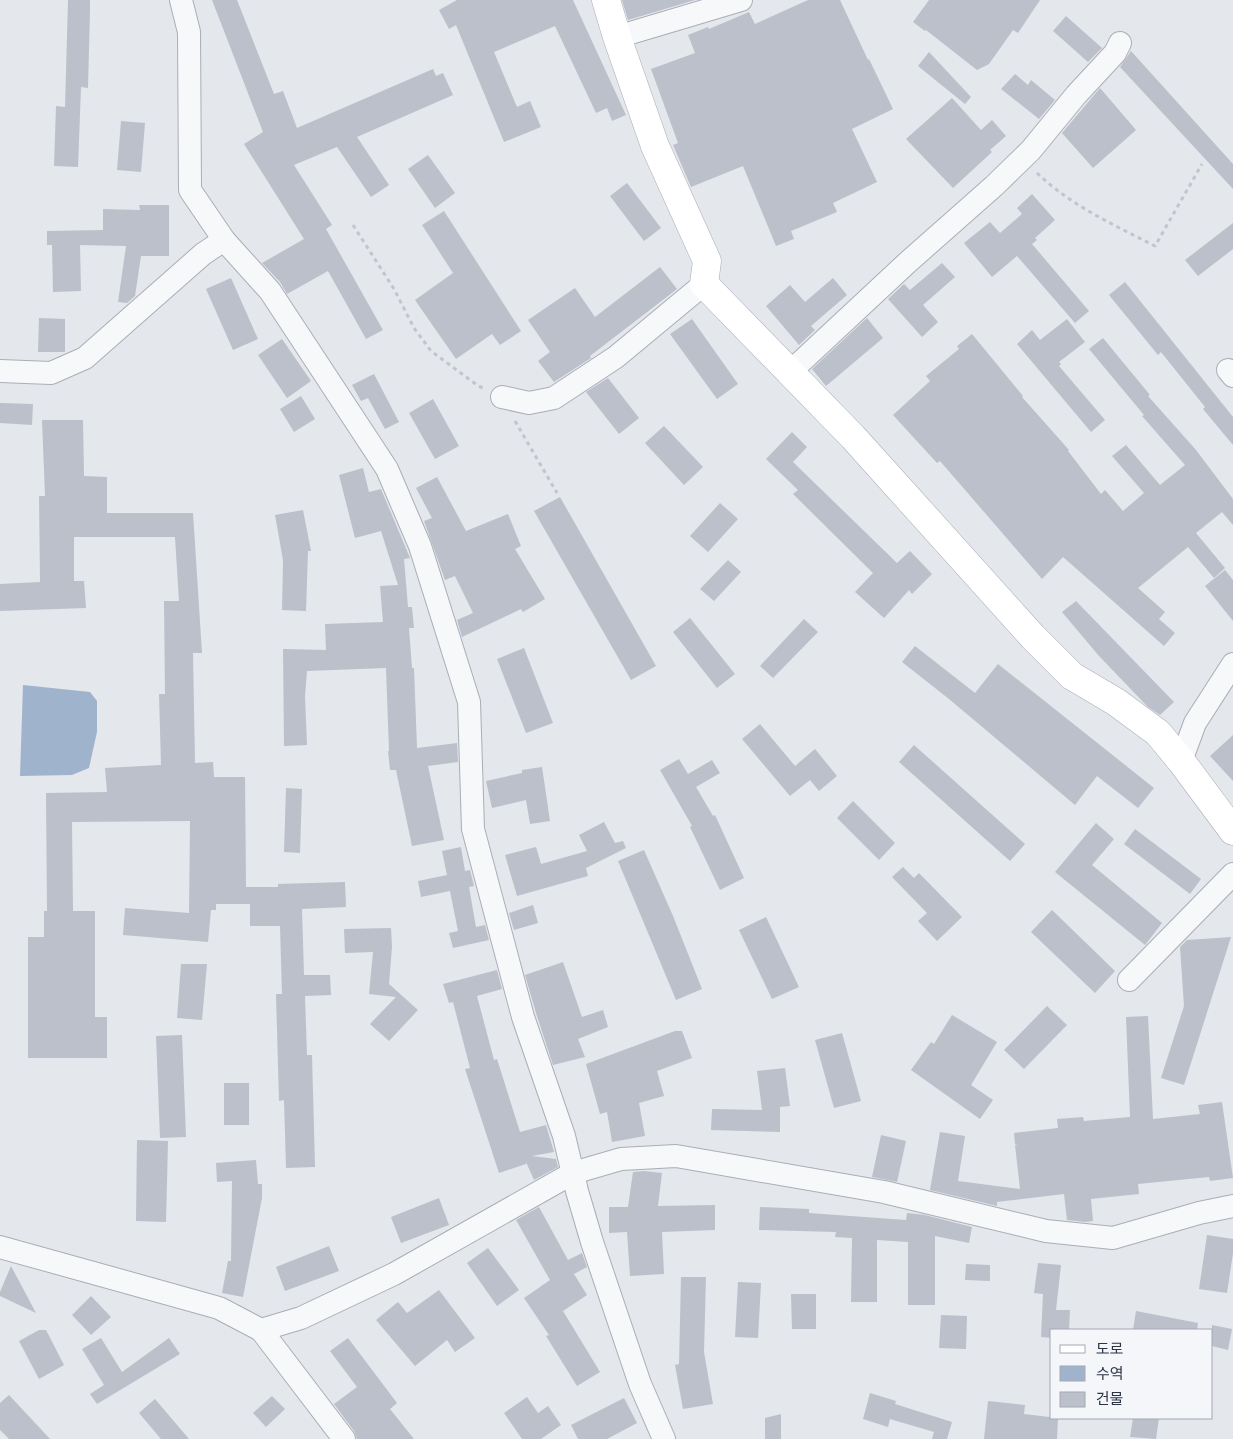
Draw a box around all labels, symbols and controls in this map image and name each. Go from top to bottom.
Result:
legend [1050,1329,1213,1419]
text: 도로 [1096,1338,1124,1360]
text: 수역 [1096,1363,1124,1385]
text: 건물 [1096,1388,1124,1410]

